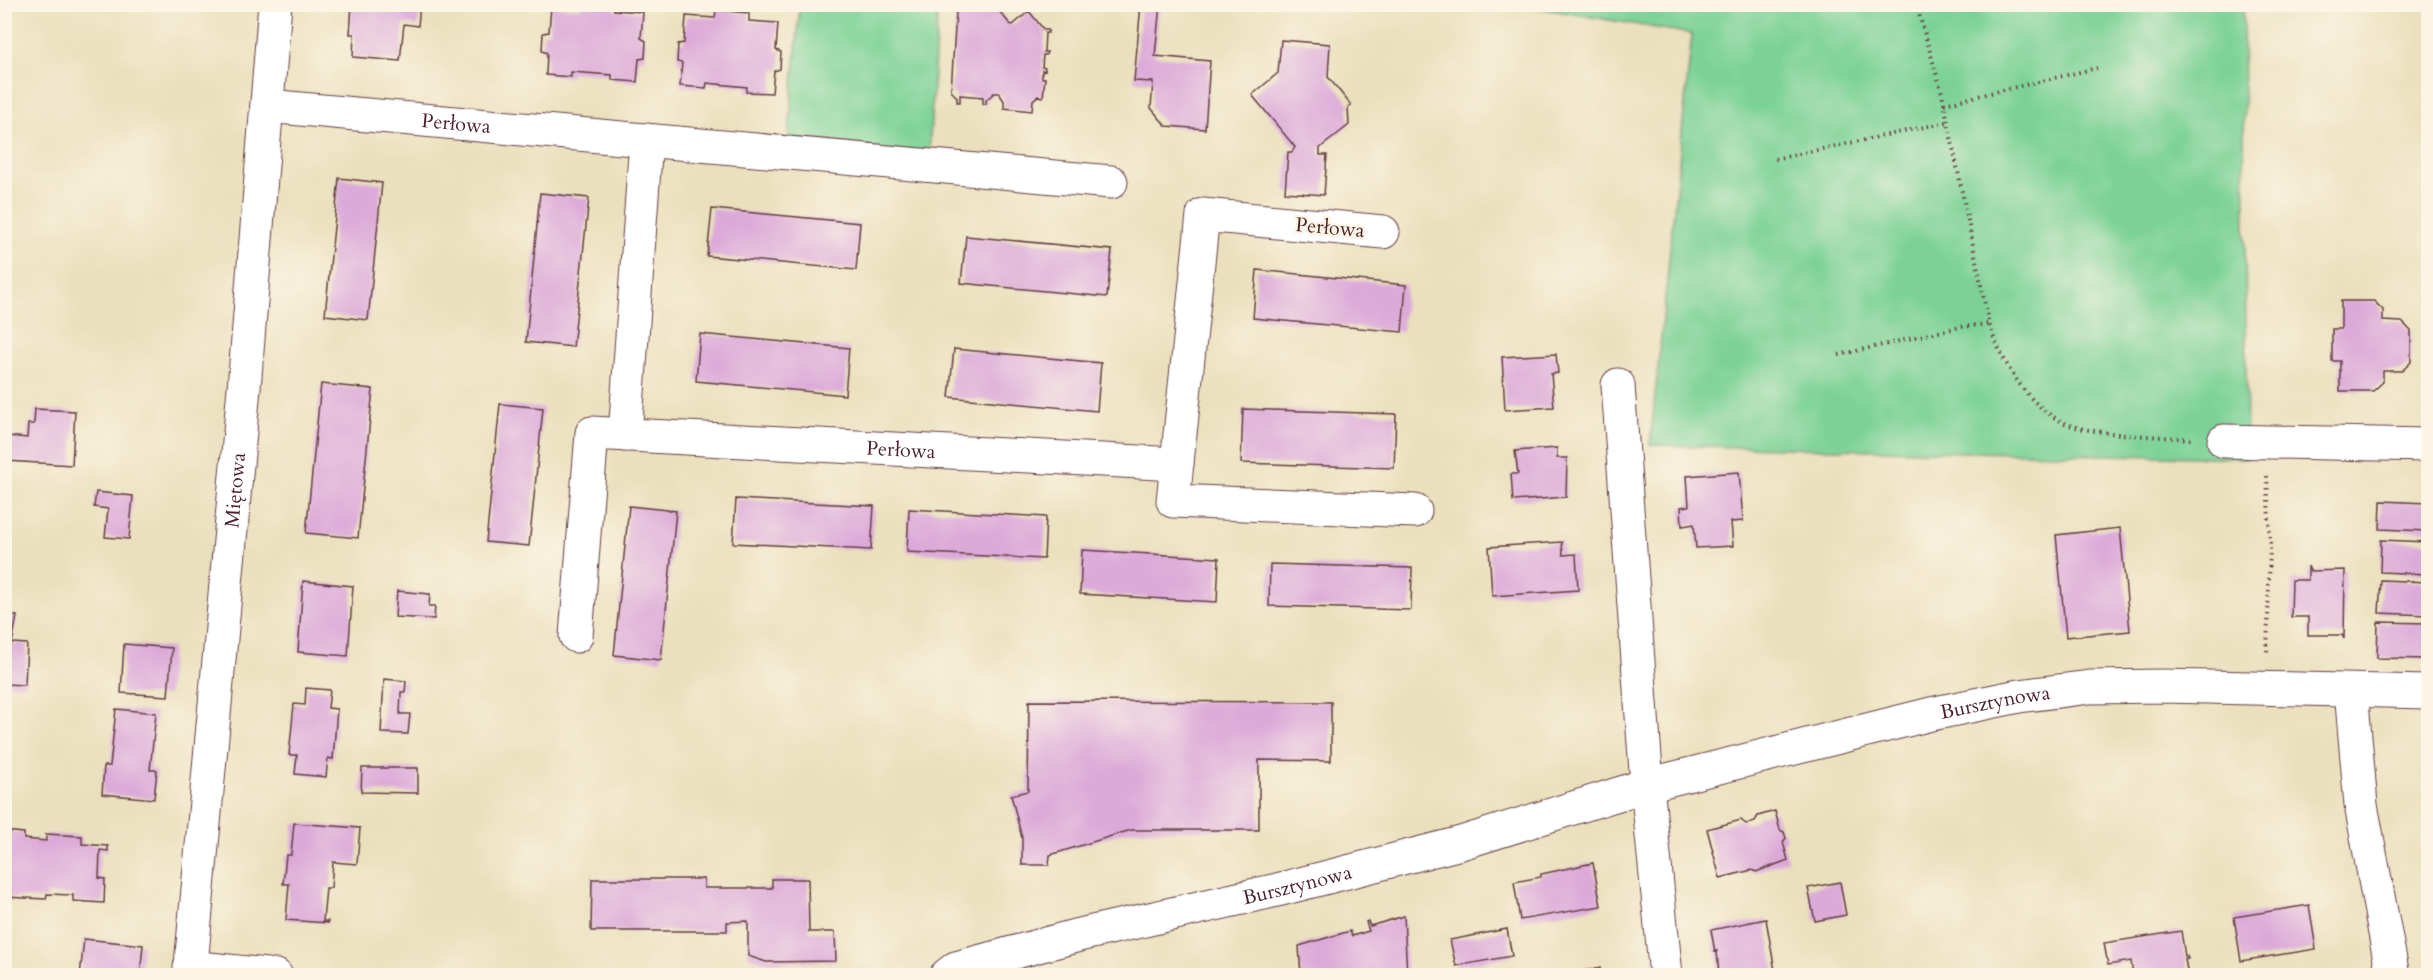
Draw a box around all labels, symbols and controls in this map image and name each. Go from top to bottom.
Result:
street label: Perłowa [420,107,492,140]
street label: Perłowa [1294,211,1366,244]
street label: Perłowa [866,435,937,465]
street label: Miętowa [218,451,252,529]
street label: Bursztynowa [1938,679,2052,726]
street label: Bursztynowa [1240,858,1355,911]

